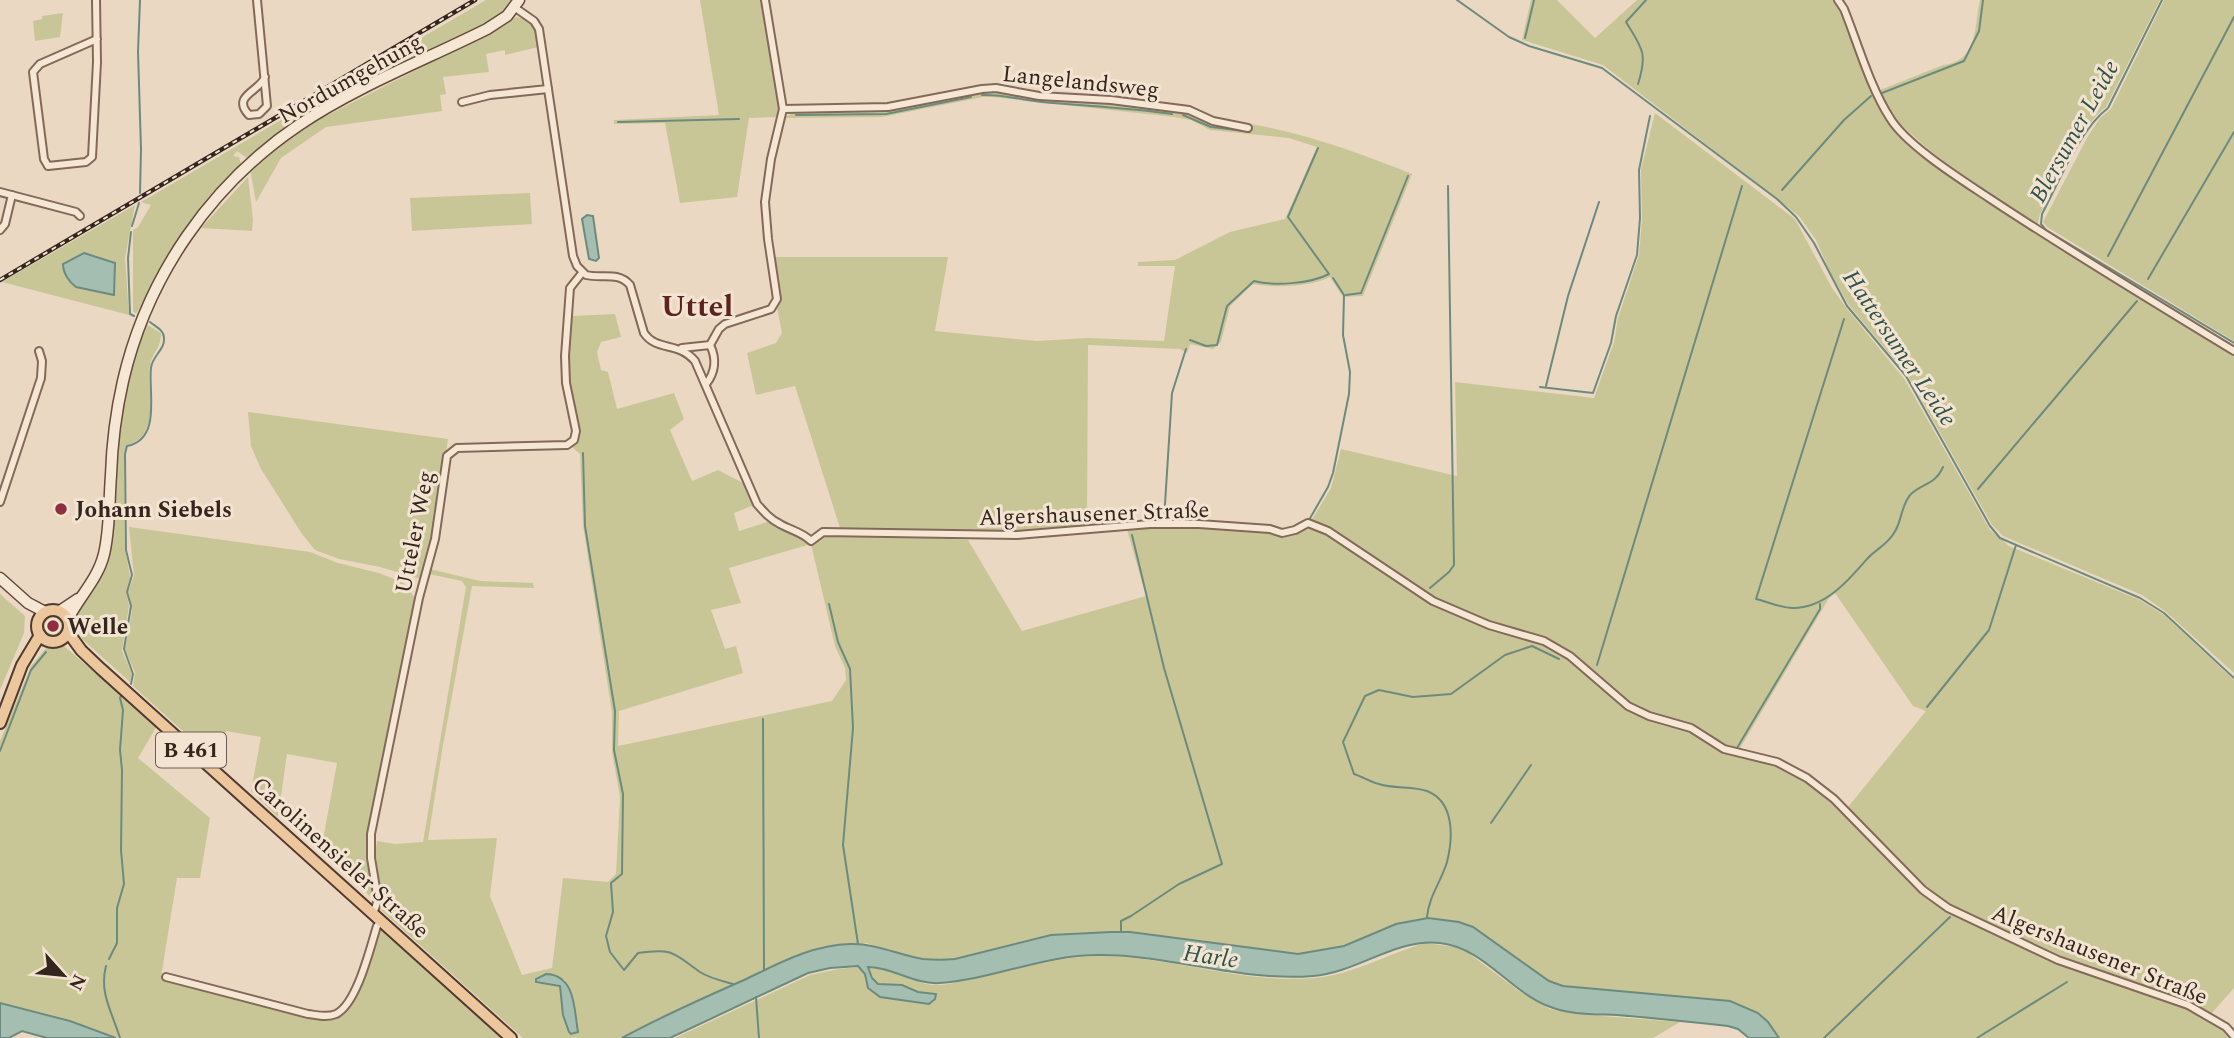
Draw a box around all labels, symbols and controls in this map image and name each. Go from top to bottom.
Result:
street label: Nordumgehung [272,25,430,134]
water label: Blersumer Leide [2021,53,2129,210]
street label: Langelandsweg [1001,57,1161,108]
water label: Hattersumer Leide [1833,263,1965,434]
district label: Uttel [661,284,733,330]
street label: Utteler Weg [386,468,445,597]
place label: Johann Siebels [75,493,232,528]
street label: Algershausener Straße [978,493,1210,536]
marker: Johann Siebels [53,501,69,517]
place label: Welle [67,610,128,645]
marker: Welle [45,618,61,634]
road number: B 461 [156,732,226,768]
street label: Carolinensieler Straße [243,769,437,948]
street label: Algershausener Straße [1986,896,2213,1015]
water label: Harle [1181,935,1241,979]
north arrow [28,940,98,1010]
text: N [60,969,93,996]

